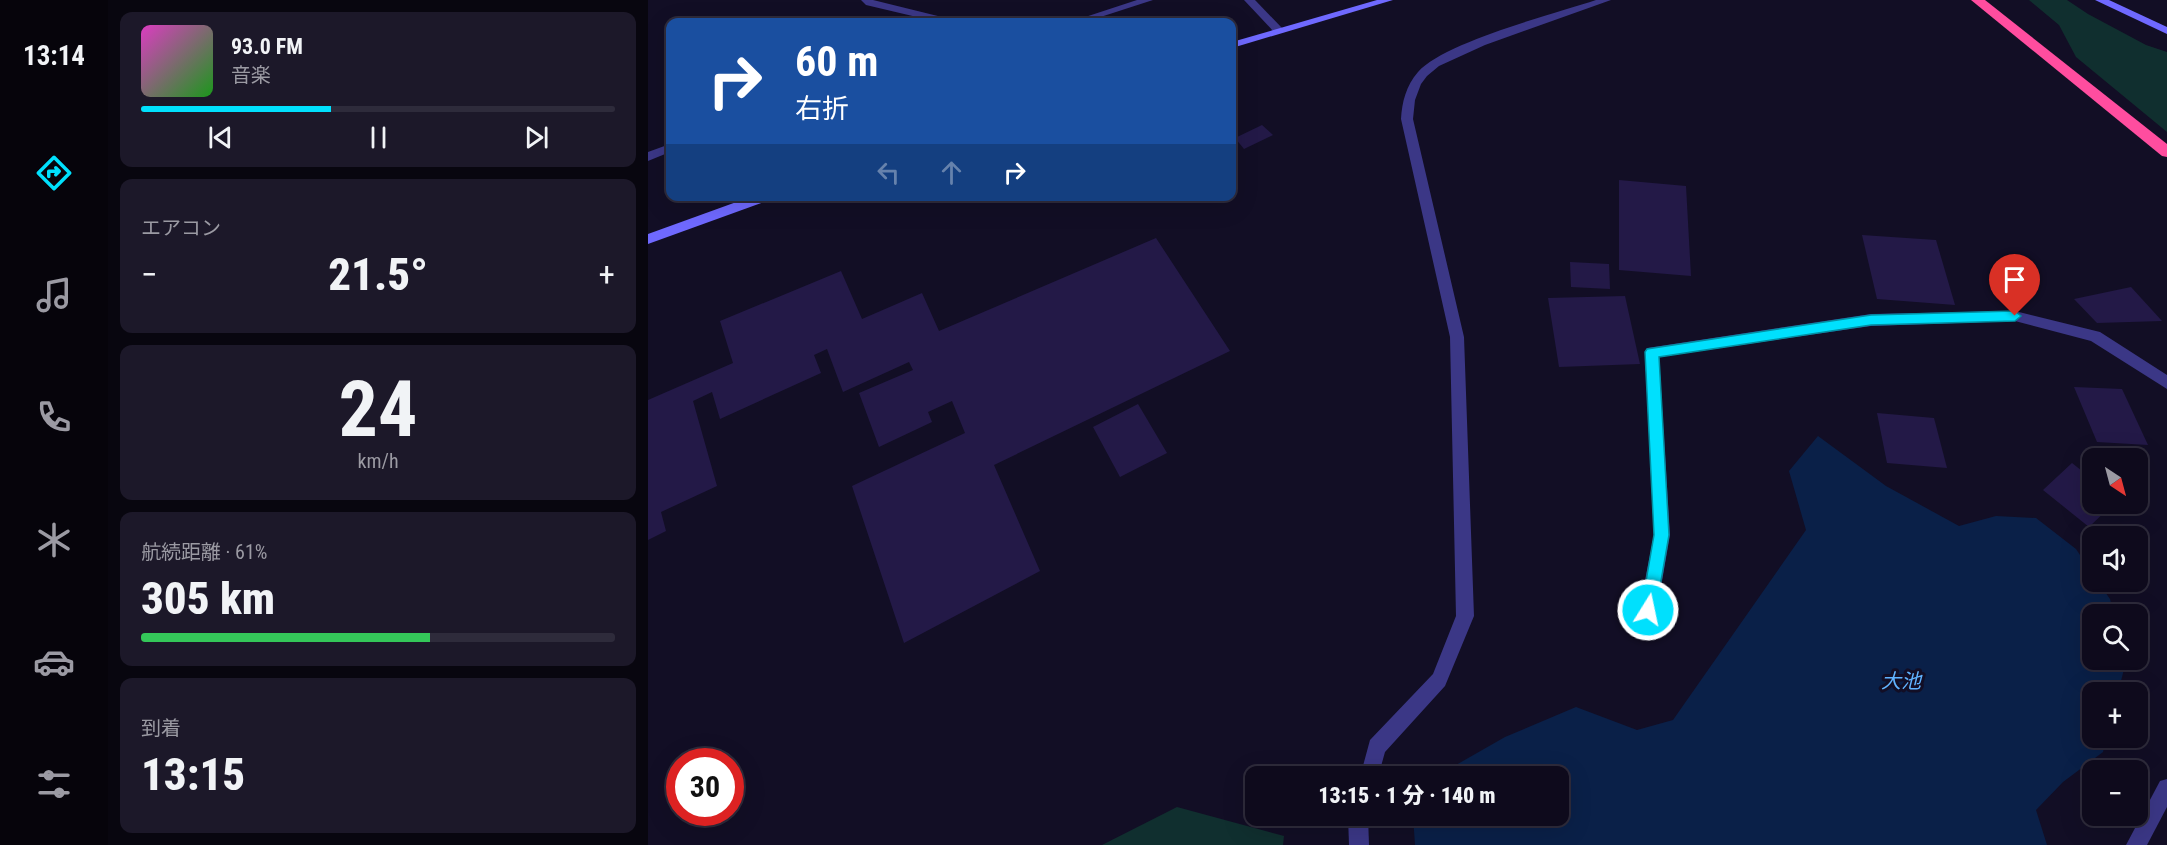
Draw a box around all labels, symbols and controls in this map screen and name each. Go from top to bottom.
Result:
text: 93.0 FM [231,34,303,59]
text: 60 m [795,37,878,86]
text: 13:14 [23,40,85,72]
icon: right [696,42,774,120]
text: 音楽 [231,63,271,87]
text: 右折 [795,93,849,125]
icon: previous [204,121,237,154]
icon: pause [362,121,395,154]
icon: next [520,121,553,154]
icon: directions [33,152,75,194]
icon: left [872,156,905,189]
icon: ahead [935,156,968,189]
icon: right [998,156,1031,189]
text: エアコン [141,216,221,240]
text: 21.5° [328,248,428,301]
pin [1989,254,2040,316]
text: − [141,255,158,294]
text: + [599,255,615,294]
icon: arrive [1998,263,2031,296]
icon: music [33,274,75,316]
text: 24 [339,364,417,455]
icon: phone [33,396,75,438]
north arrow [2082,448,2148,514]
map controls [2082,448,2148,826]
text: km/h [357,449,399,473]
icon: climate [33,519,75,561]
button: sound [2082,526,2148,592]
text: 航続距離 · 61% [141,540,267,564]
text: 305 km [141,572,275,625]
position arrow [1616,578,1680,642]
button: search [2082,604,2148,670]
icon: car [33,641,75,683]
water label: 大池 [1881,669,1923,693]
button: + [2082,682,2148,748]
text: 到着 [141,716,181,740]
text: 13:15 [141,748,245,801]
speed limit sign: 30 [666,748,744,826]
button: − [2082,760,2148,826]
icon: filters [33,763,75,805]
text: 13:15 · 1 分 · 140 m [1318,783,1496,808]

